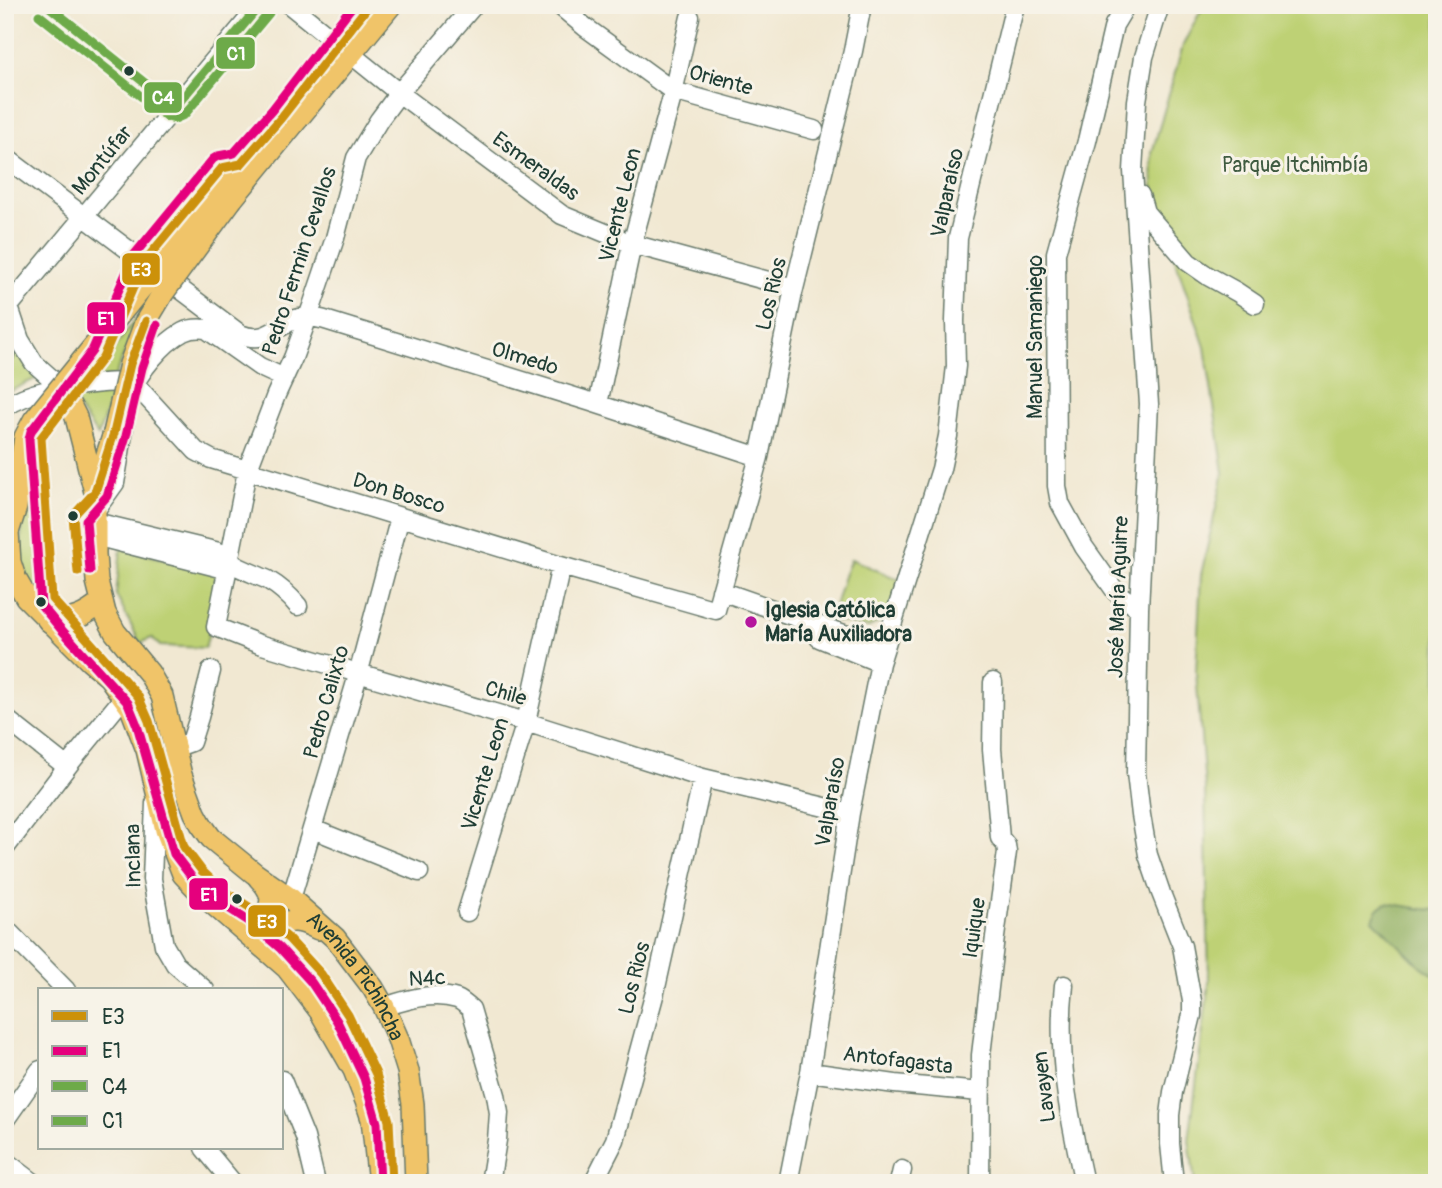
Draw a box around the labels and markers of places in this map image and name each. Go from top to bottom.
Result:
unlabelled marker [122,64,136,78]
unlabelled marker [66,509,80,523]
unlabelled marker [34,595,48,609]
place label: Iglesia Católica María Auxiliadora [765,597,912,648]
marker: Iglesia Católica María Auxiliadora [743,614,759,630]
unlabelled marker [230,892,244,906]

